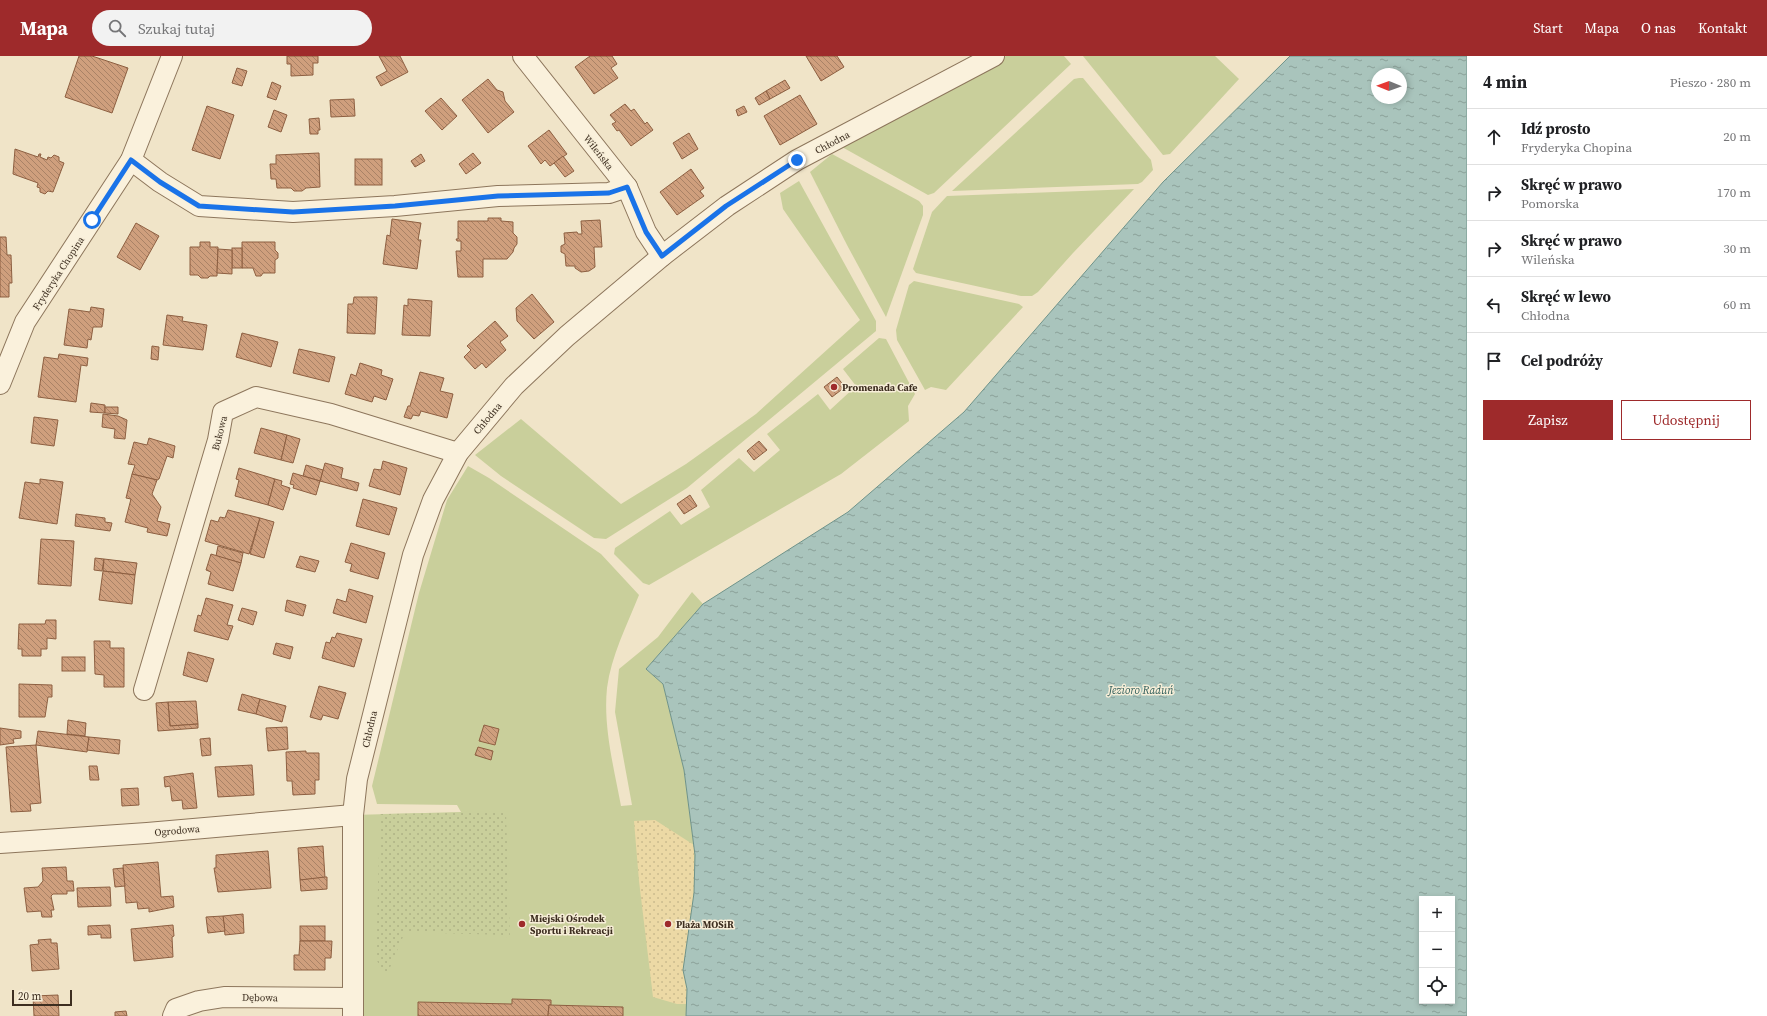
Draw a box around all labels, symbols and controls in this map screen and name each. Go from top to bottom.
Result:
search box [92,10,372,46]
text: Mapa [20,15,68,41]
icon: search [106,17,128,39]
text: Szukaj tutaj [138,18,215,39]
text: Start [1533,18,1563,38]
text: Mapa [1585,18,1619,38]
text: O nas [1641,18,1676,38]
text: Kontakt [1698,18,1747,38]
north arrow [1371,68,1407,104]
text: 4 min [1483,70,1527,94]
text: Pieszo · 280 m [1670,74,1751,91]
text: Idź prosto [1521,118,1590,139]
icon: ahead [1483,126,1505,148]
street label: Chłodna [813,127,853,157]
text: 20 m [1723,128,1751,145]
street label: Wileńska [581,132,617,173]
text: Fryderyka Chopina [1521,139,1632,156]
route end [788,151,806,169]
text: Skręć w prawo [1521,174,1622,195]
icon: right [1483,182,1505,204]
text: 170 m [1717,184,1751,201]
text: Pomorska [1521,195,1579,212]
route start [83,211,101,229]
text: Skręć w prawo [1521,230,1622,251]
street label: Fryderyka Chopina [30,233,88,313]
icon: right [1483,238,1505,260]
text: 30 m [1723,240,1751,257]
text: Wileńska [1521,251,1575,268]
text: Skręć w lewo [1521,286,1611,307]
icon: left [1483,294,1505,316]
text: 60 m [1723,296,1751,313]
text: Chłodna [1521,307,1570,324]
icon: arrive [1483,350,1505,372]
text: Cel podróży [1521,350,1603,371]
place label: Promenada Cafe [842,381,917,394]
marker: Promenada Cafe [829,382,839,392]
street label: Chłodna [470,399,505,437]
button: Zapisz [1483,400,1613,440]
button: Udostępnij [1621,400,1751,440]
street label: Bukowa [209,414,230,452]
water label: Jezioro Raduń [1107,683,1174,698]
street label: Chłodna [359,708,380,749]
street label: Ogrodowa [154,822,201,839]
map controls [1419,896,1455,1004]
button: + [1419,896,1455,932]
place label: Miejski Ośrodek Sportu i Rekreacji [530,912,613,937]
place label: Plaża MOSiR [676,918,734,931]
marker: Miejski Ośrodek Sportu i Rekreacji [517,919,527,929]
marker: Plaża MOSiR [663,919,673,929]
button: − [1419,932,1455,968]
button: locate [1419,968,1455,1004]
scale bar [12,988,72,1007]
text: 20 m [18,989,41,1004]
street label: Dębowa [242,991,279,1004]

